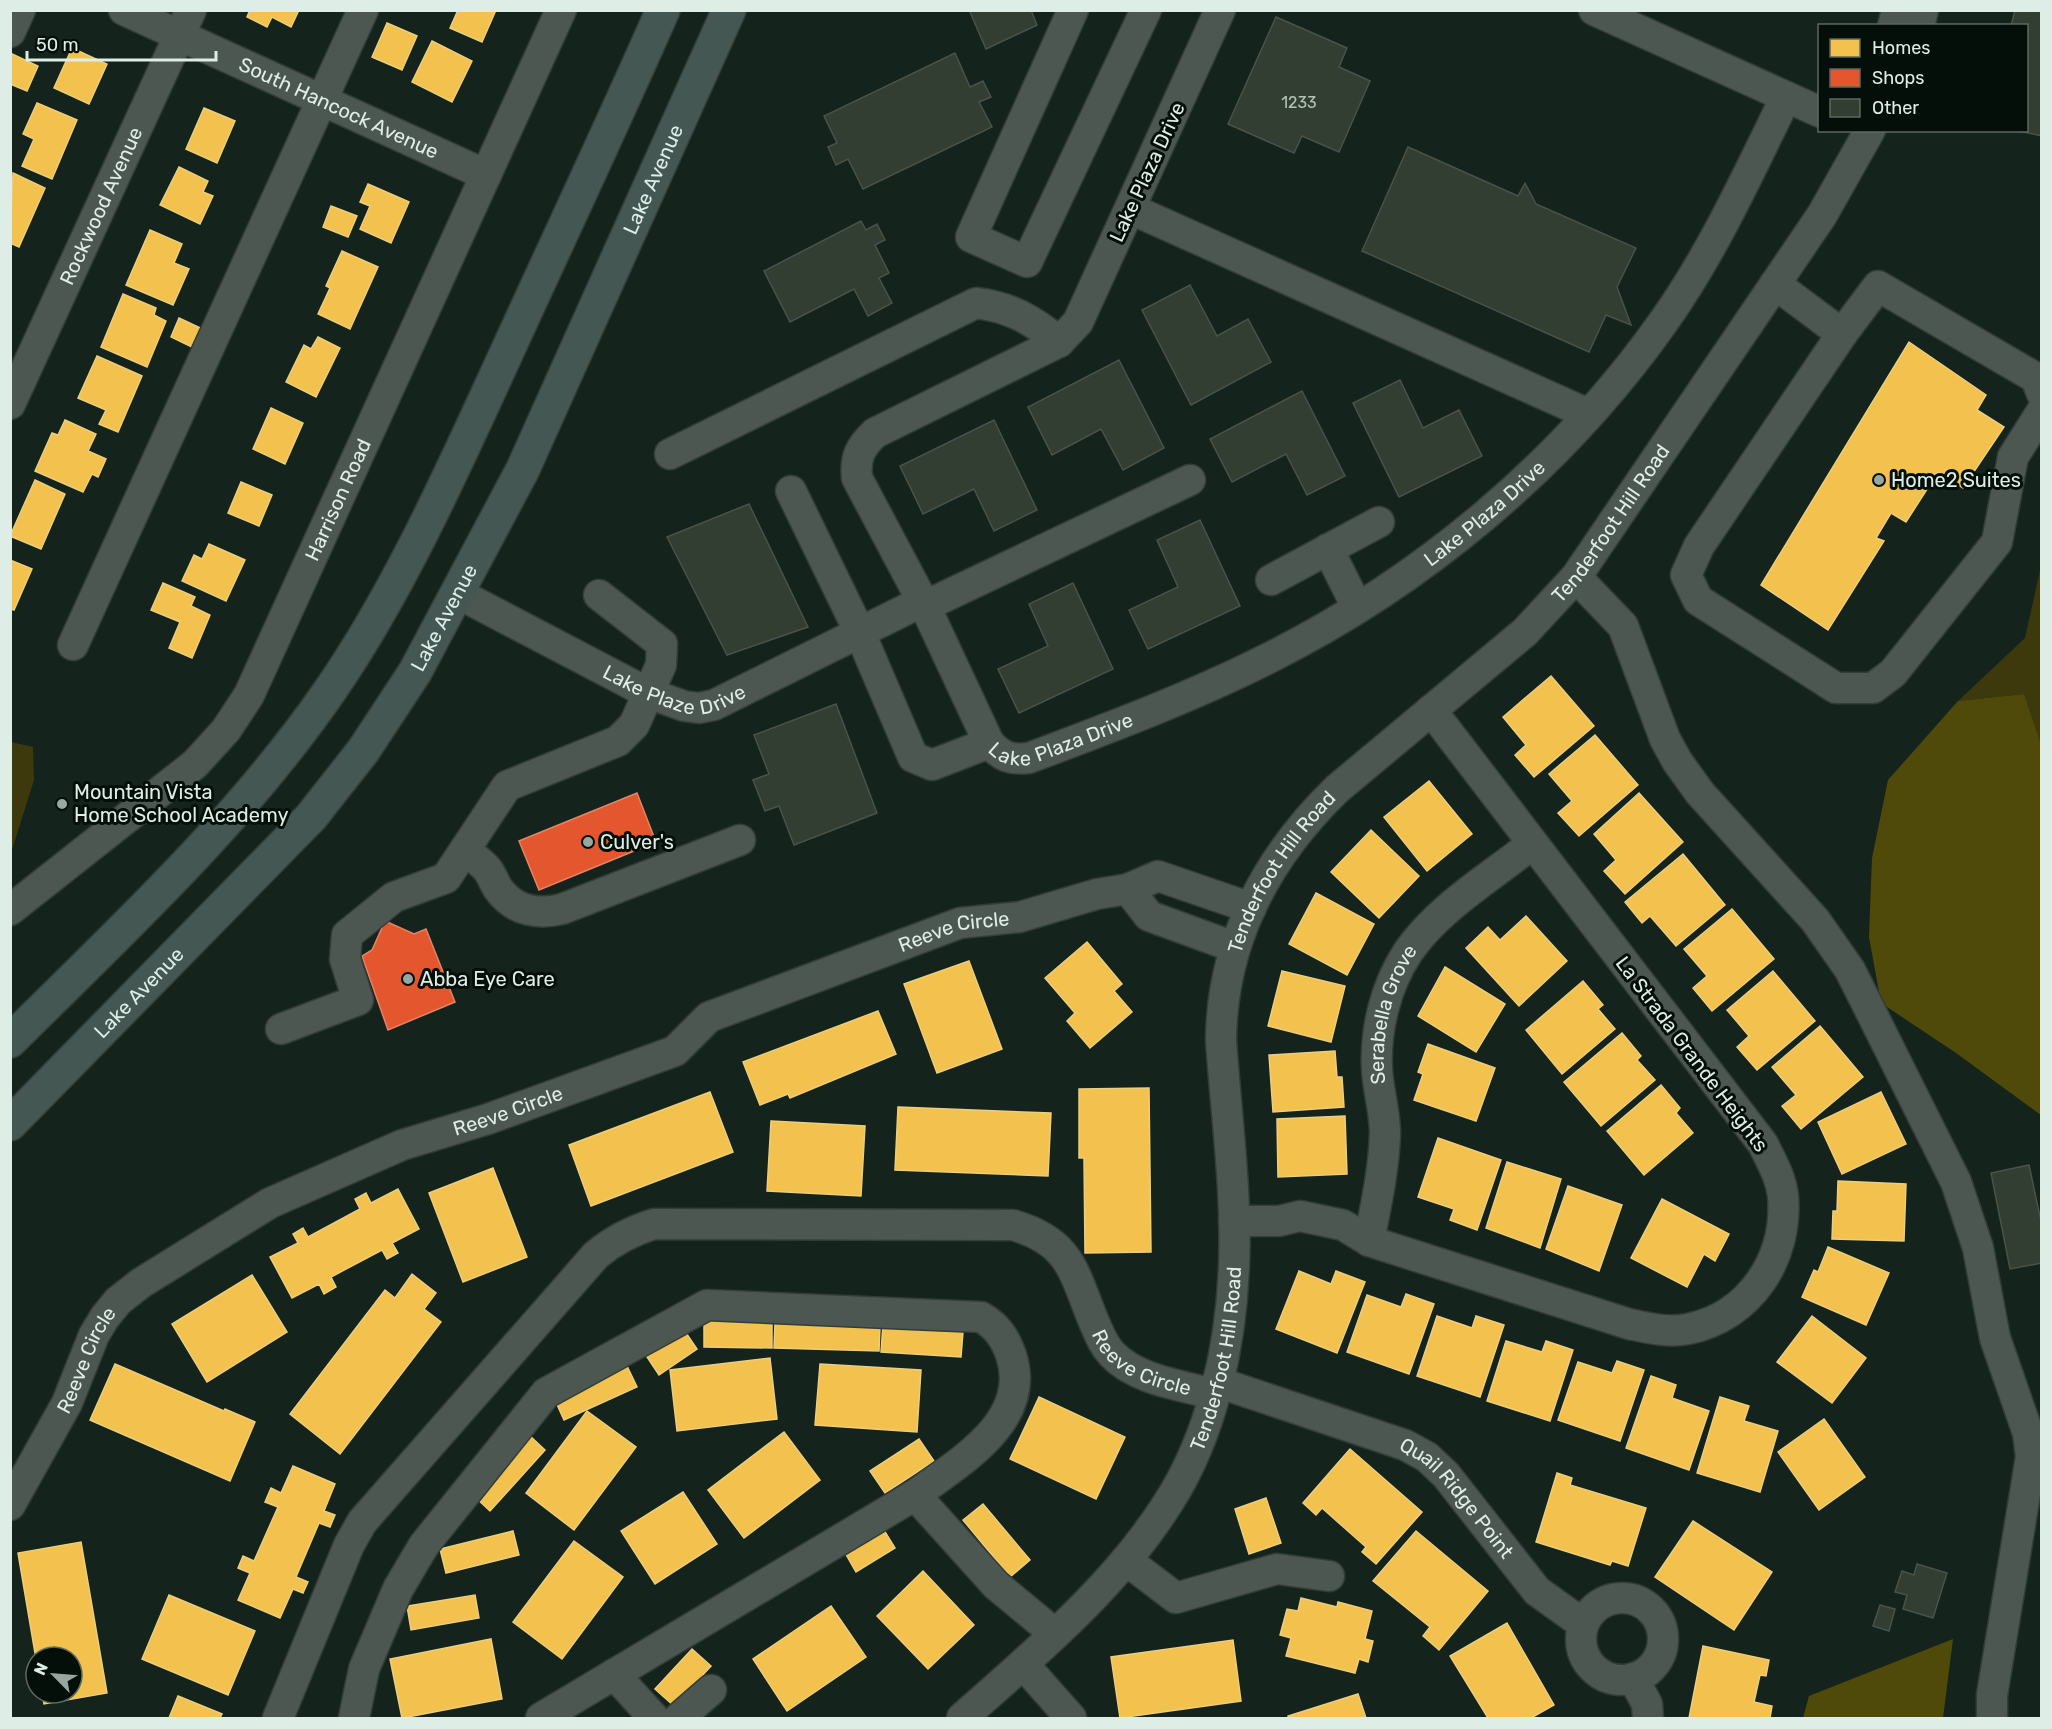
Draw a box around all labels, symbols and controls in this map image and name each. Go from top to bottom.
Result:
scale bar [27,24,216,62]
legend [1818,24,2028,132]
text: 50 m [36,34,79,56]
text: Homes [1872,37,1930,59]
street label: South Hancock Avenue [235,52,442,164]
text: Shops [1872,67,1924,89]
house number: 1233 [1281,93,1317,112]
text: Other [1872,97,1919,119]
street label: Lake Plaza Drive [1104,98,1190,246]
street label: Lake Avenue [618,121,688,238]
street label: Rockwood Avenue [54,123,148,289]
street label: Harrison Road [300,435,376,565]
street label: Tenderfoot Hill Road [1547,440,1675,607]
street label: Lake Plaza Drive [1419,455,1550,571]
place label: Home2 Suites [1891,468,2021,492]
marker: Home2 Suites [1872,473,1886,487]
street label: Lake Avenue [406,560,482,675]
street label: Lake Plaze Drive [599,660,749,720]
street label: Lake Plaza Drive [984,708,1136,771]
place label: Mountain Vista Home School Academy [74,780,288,827]
street label: Tenderfoot Hill Road [1223,786,1340,956]
marker: Mountain Vista Home School Academy [55,797,69,811]
place label: Culver's [600,830,674,854]
marker: Culver's [581,835,595,849]
street label: Reeve Circle [895,906,1010,957]
street label: Serabella Grove [1365,940,1422,1086]
street label: Lake Avenue [89,942,189,1043]
street label: La Strada Grande Heights [1611,952,1773,1156]
place label: Abba Eye Care [420,967,555,991]
marker: Abba Eye Care [401,972,415,986]
street label: Reeve Circle [450,1081,566,1141]
street label: Tenderfoot Hill Road [1185,1266,1246,1454]
street label: Reeve Circle [52,1302,121,1418]
street label: Reeve Circle [1087,1326,1194,1400]
street label: Quail Ridge Point [1395,1432,1519,1563]
north arrow [24,1645,84,1705]
text: N [30,1660,52,1678]

